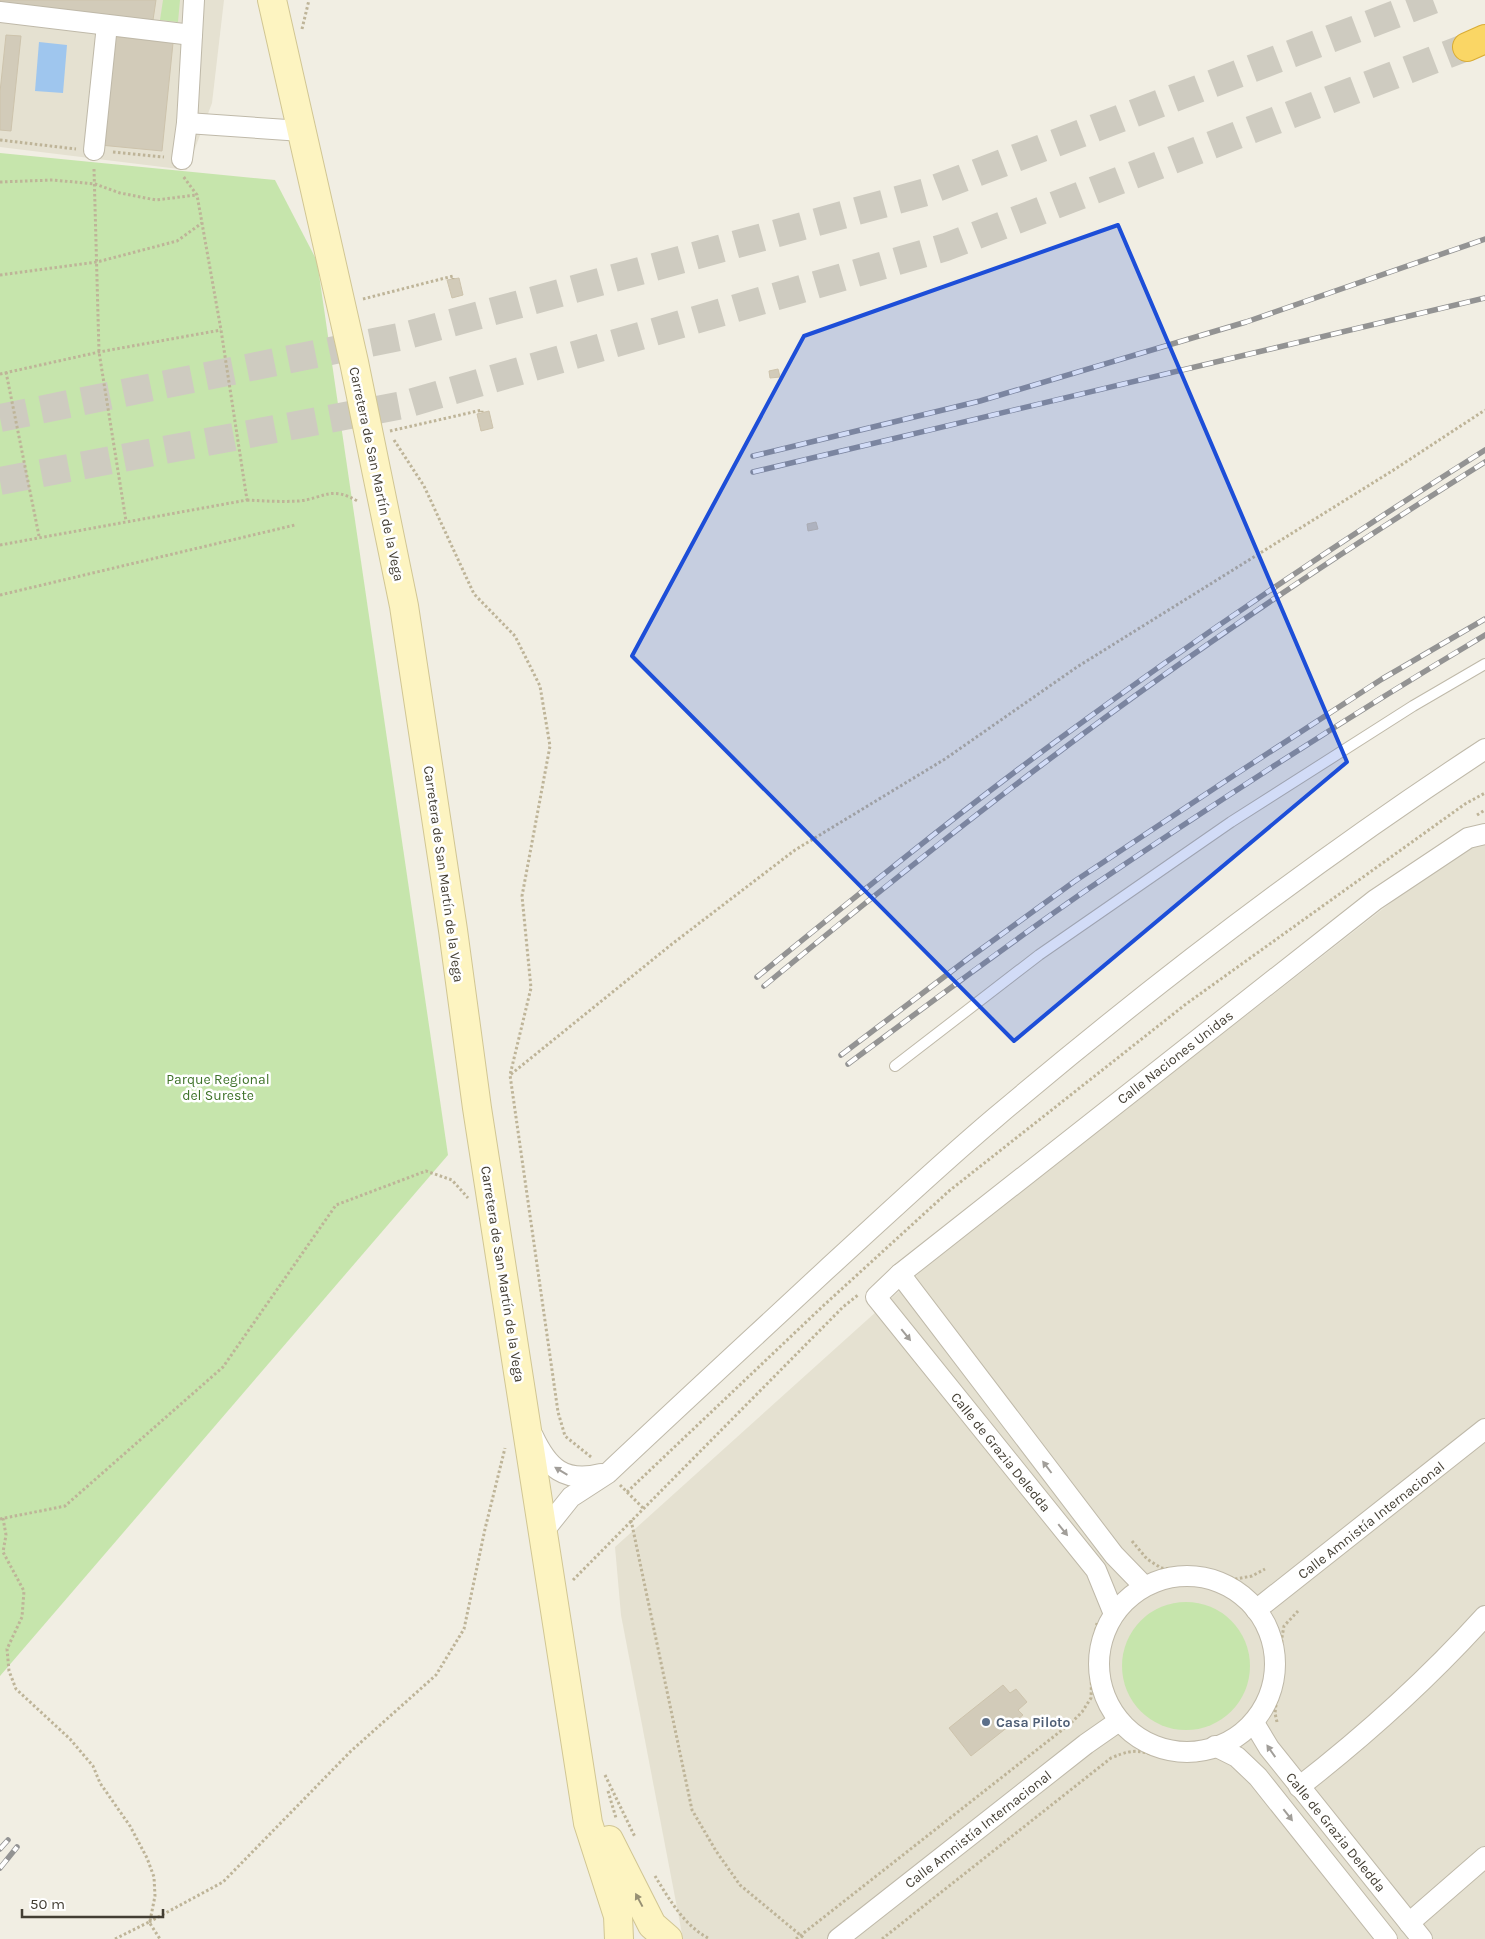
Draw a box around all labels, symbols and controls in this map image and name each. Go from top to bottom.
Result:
street label: Carretera de San Martín de la Vega [345,365,408,583]
street label: Carretera de San Martín de la Vega [420,765,467,984]
street label: Calle Naciones Unidas [1114,1007,1237,1108]
park label: Parque Regional del Sureste [166,1071,270,1104]
street label: Carretera de San Martín de la Vega [477,1165,528,1383]
one-way arrow [901,1328,912,1341]
street label: Calle de Grazia Deledda [947,1389,1054,1516]
street label: Calle Amnistía Internacional [1295,1458,1448,1583]
one-way arrow [1042,1461,1053,1474]
one-way arrow [554,1467,567,1476]
one-way arrow [1058,1523,1069,1536]
place label: Casa Piloto [996,1714,1071,1731]
marker: Casa Piloto [980,1716,992,1728]
one-way arrow [1266,1744,1276,1758]
street label: Calle Amnistía Internacional [902,1767,1055,1892]
street label: Calle de Grazia Deledda [1282,1769,1389,1896]
one-way arrow [1282,1808,1293,1821]
scale bar [22,1886,164,1918]
one-way arrow [635,1893,643,1908]
text: 50 m [30,1895,65,1913]

